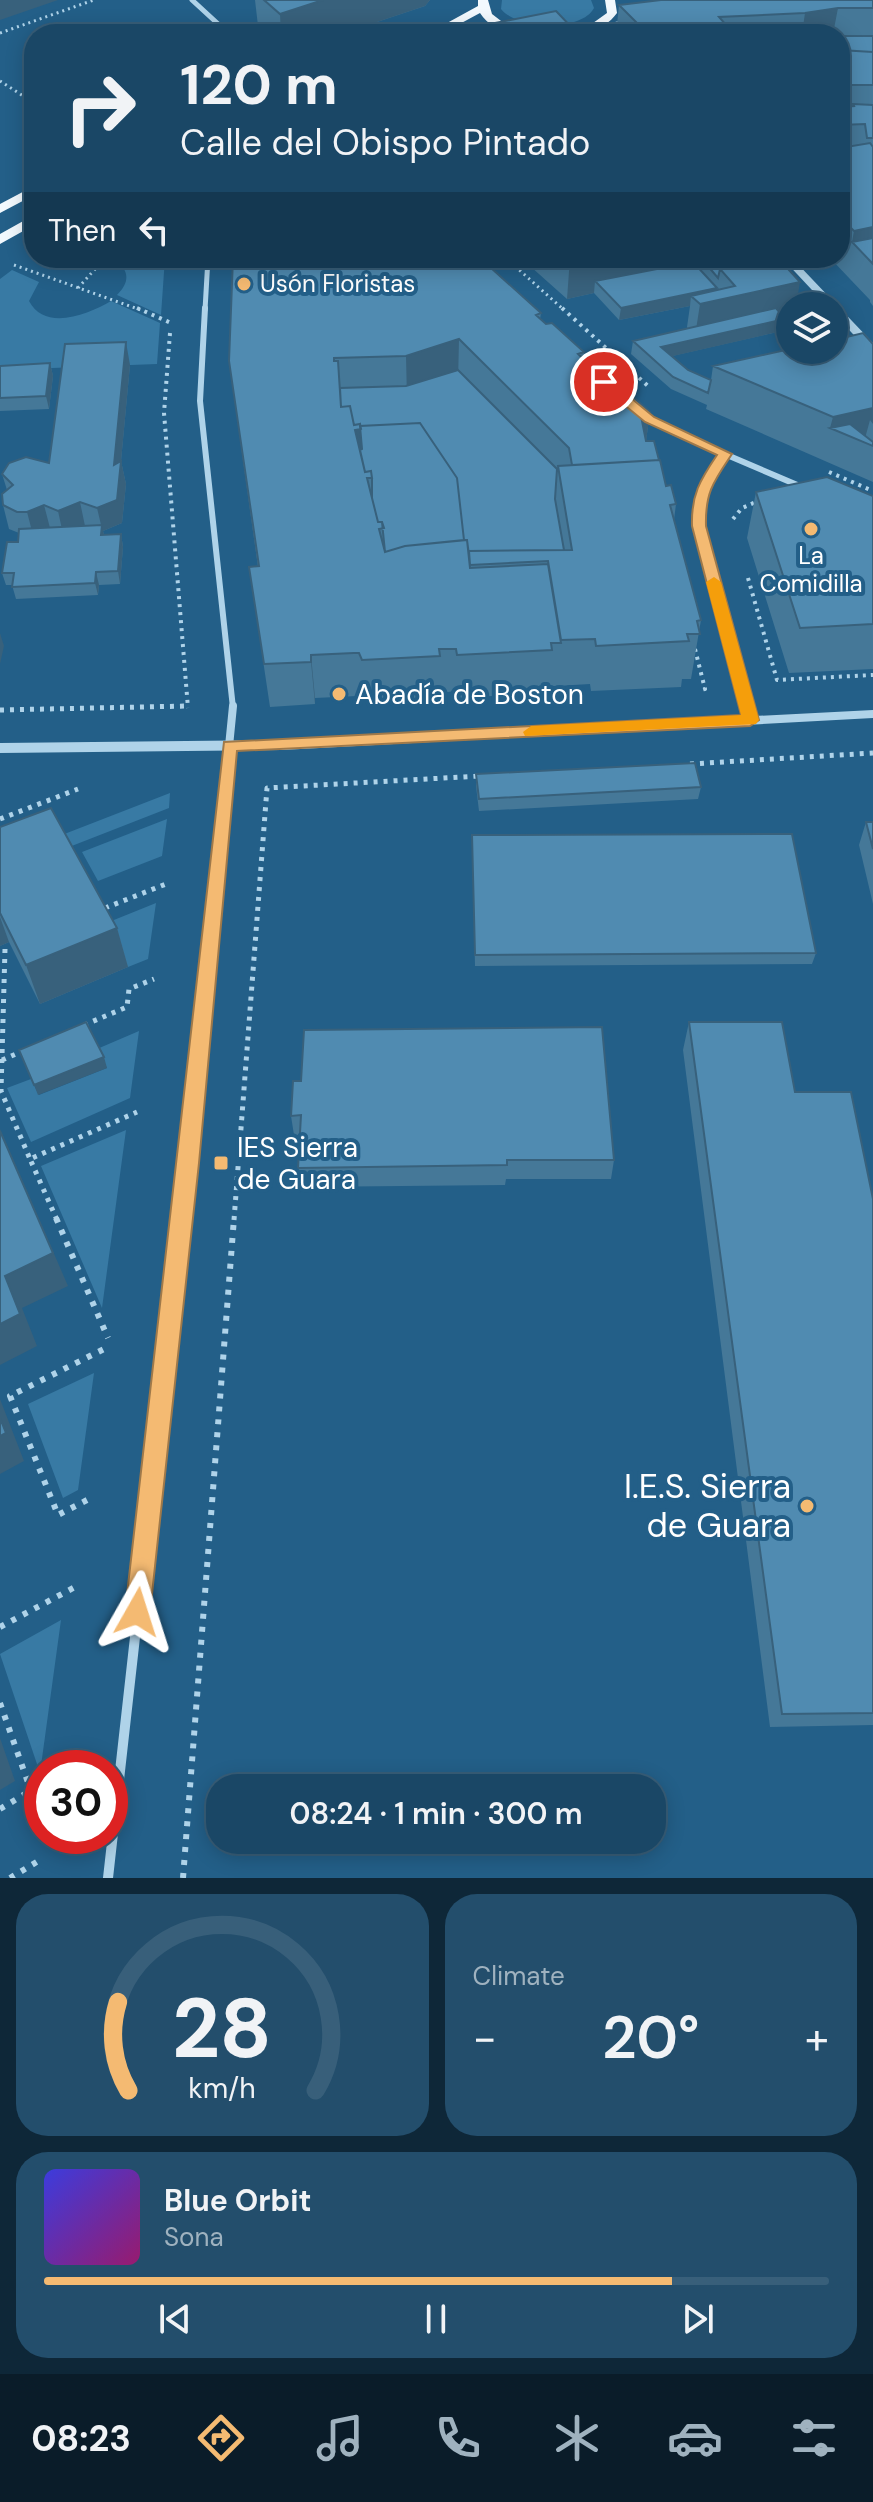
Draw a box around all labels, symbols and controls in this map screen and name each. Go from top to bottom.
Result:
text: 120 m [180,48,338,121]
icon: right [48,56,152,160]
text: Calle del Obispo Pintado [180,119,590,166]
icon: left [132,208,176,252]
text: Then [48,211,116,250]
place label: Usón Floristas [260,268,415,299]
marker: Usón Floristas [235,275,253,293]
map controls [776,292,848,364]
button: layers [776,292,848,364]
pin [570,348,638,416]
icon: arrive [582,360,626,404]
marker: La Comidilla [802,520,820,538]
place label: La Comidilla [759,540,863,599]
place label: Abadía de Boston [355,676,584,713]
marker: Abadía de Boston [330,685,348,703]
place label: IES Sierra de Guara [237,1129,358,1198]
marker: IES Sierra de Guara [212,1154,230,1172]
place label: I.E.S. Sierra de Guara [624,1464,791,1548]
marker: I.E.S. Sierra de Guara [798,1497,816,1515]
position arrow [95,1570,179,1654]
speed limit sign: 30 [24,1750,128,1854]
text: 08:24 · 1 min · 300 m [290,1794,582,1833]
text: Climate [473,1959,565,1993]
text: 28 [172,1974,272,2083]
text: 20° [602,1998,700,2077]
text: − [473,2009,497,2067]
text: + [805,2009,829,2067]
text: km/h [188,2070,256,2107]
text: Blue Orbit [164,2181,311,2220]
text: Sona [164,2220,224,2254]
icon: previous [153,2297,197,2341]
icon: pause [414,2297,458,2341]
icon: next [676,2297,720,2341]
icon: directions [193,2410,249,2466]
icon: music [312,2410,368,2466]
icon: phone [430,2410,486,2466]
icon: climate [549,2410,605,2466]
icon: car [667,2410,723,2466]
icon: filters [786,2410,842,2466]
text: 08:23 [31,2415,131,2462]

